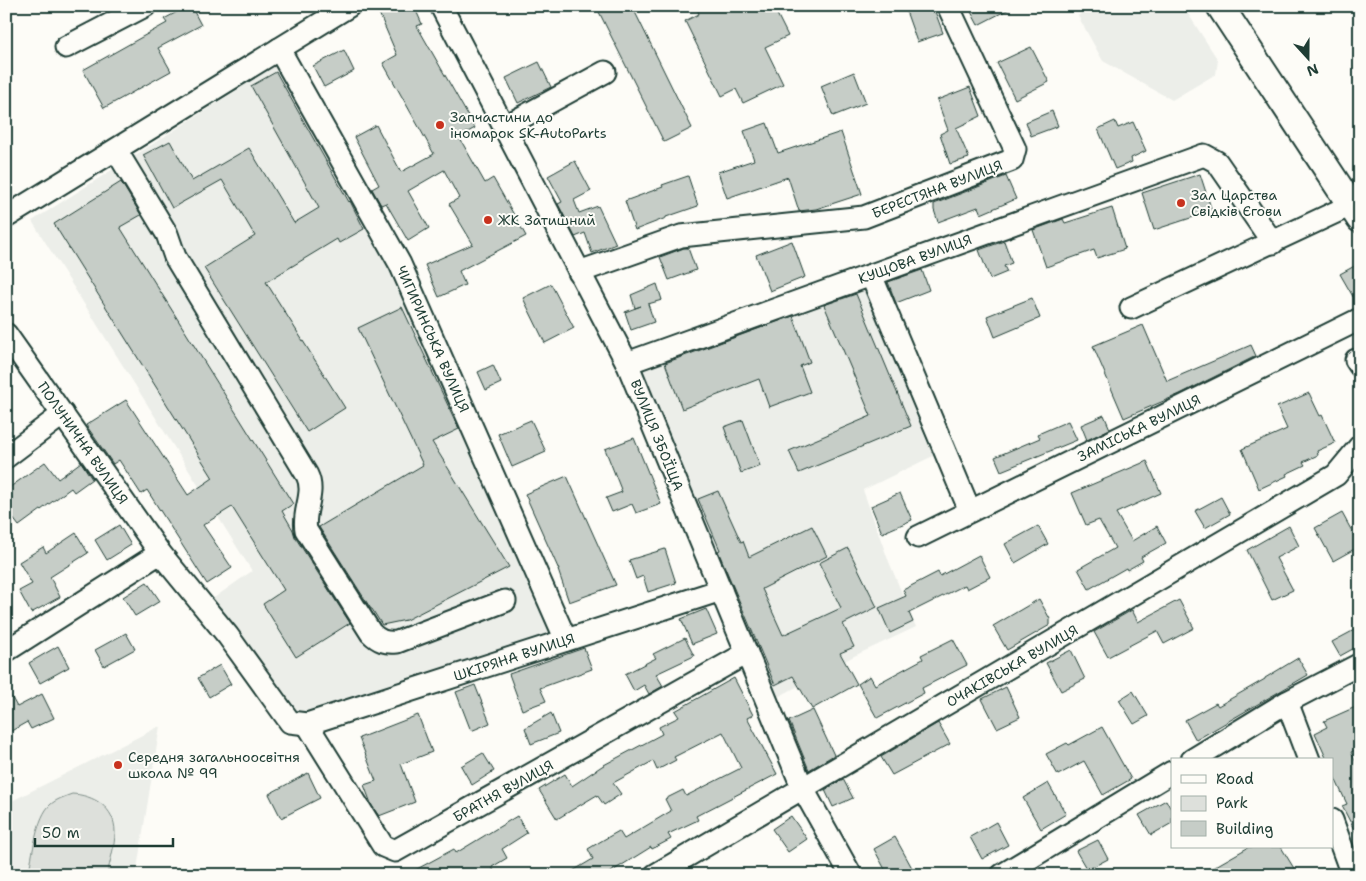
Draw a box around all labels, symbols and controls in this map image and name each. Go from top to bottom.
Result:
north arrow [1284,32,1334,82]
text: N [1304,60,1321,81]
place label: Запчастини до іномарок SK-AutoParts [450,108,607,142]
marker: Запчастини до іномарок SK-AutoParts [434,119,446,131]
street label: БЕРЕСТЯНА ВУЛИЦЯ [869,156,1005,222]
place label: Зал Царства Свідків Єгови [1191,186,1282,220]
marker: Зал Царства Свідків Єгови [1175,197,1187,209]
place label: ЖК Затишний [498,211,596,229]
marker: ЖК Затишний [482,214,494,226]
street label: КУЩОВА ВУЛИЦЯ [856,230,974,288]
street label: ЧИГИРИНСЬКА ВУЛИЦЯ [392,263,474,415]
street label: ВУЛИЦЯ ЗБОЇЩА [626,377,688,493]
street label: ПОЛУНИЧНА ВУЛИЦЯ [34,378,132,508]
street label: ЗАМІСЬКА ВУЛИЦЯ [1074,390,1204,466]
street label: ОЧАКІВСЬКА ВУЛИЦЯ [943,621,1081,711]
street label: ШКІРЯНА ВУЛИЦЯ [451,629,577,685]
place label: Середня загальноосвітня школа № 99 [128,748,300,782]
street label: БРАТНЯ ВУЛИЦЯ [450,756,556,826]
legend [1171,758,1334,848]
marker: Середня загальноосвітня школа № 99 [112,759,124,771]
text: Road [1216,769,1254,789]
text: Park [1216,793,1248,813]
scale bar [35,816,172,848]
text: Building [1216,819,1273,839]
text: 50 m [42,823,80,843]

